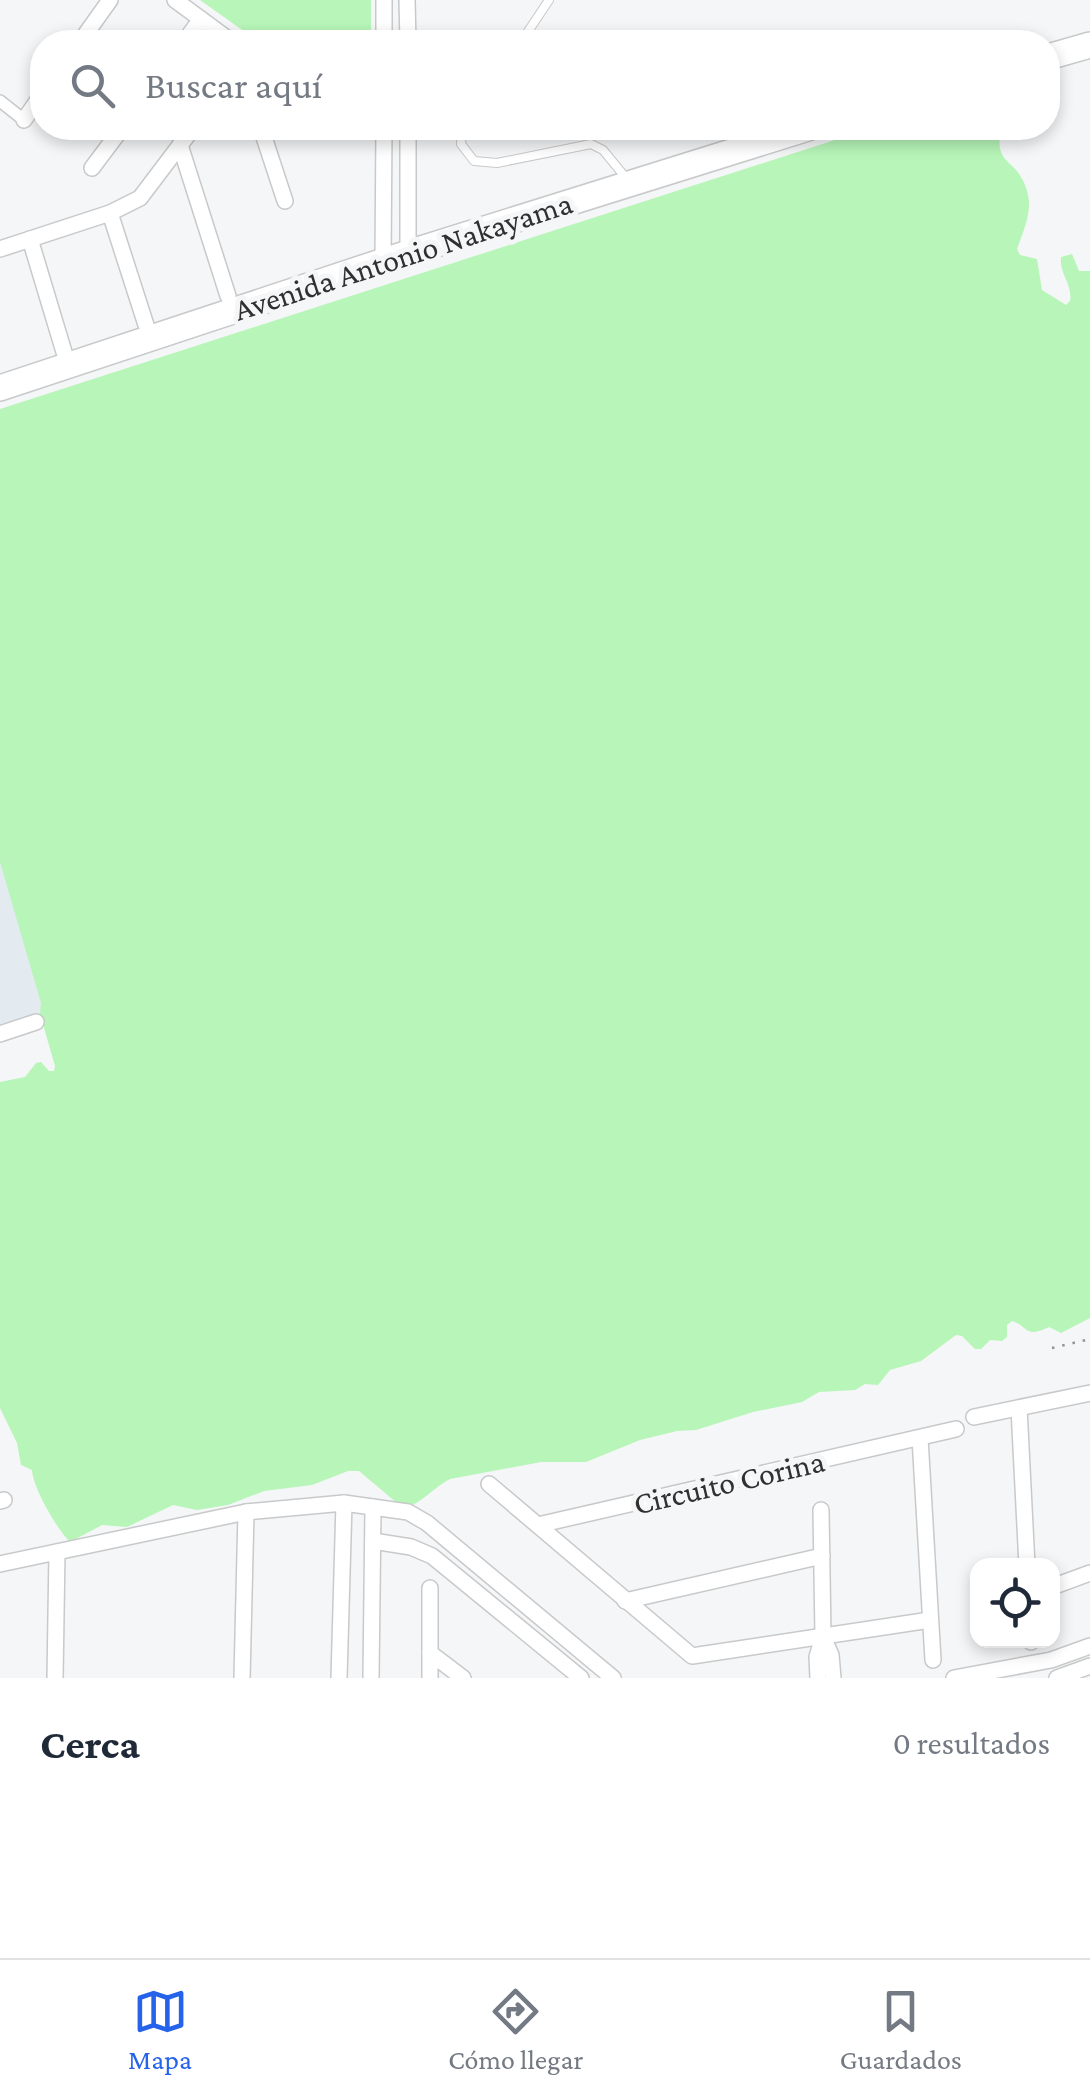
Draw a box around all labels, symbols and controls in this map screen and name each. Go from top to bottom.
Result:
search box [30,30,1060,140]
icon: search [65,58,120,113]
text: Buscar aquí [145,64,322,106]
street label: Avenida Antonio Nakayama [229,184,577,328]
street label: Circuito Corina [630,1442,828,1521]
map controls [970,1558,1060,1648]
button: locate [970,1558,1060,1648]
text: Cerca [40,1720,140,1767]
text: 0 resultados [893,1725,1050,1761]
tab: Mapa [128,1984,192,2075]
tab: Cómo llegar [448,1984,583,2075]
tab: Guardados [840,1984,962,2075]

